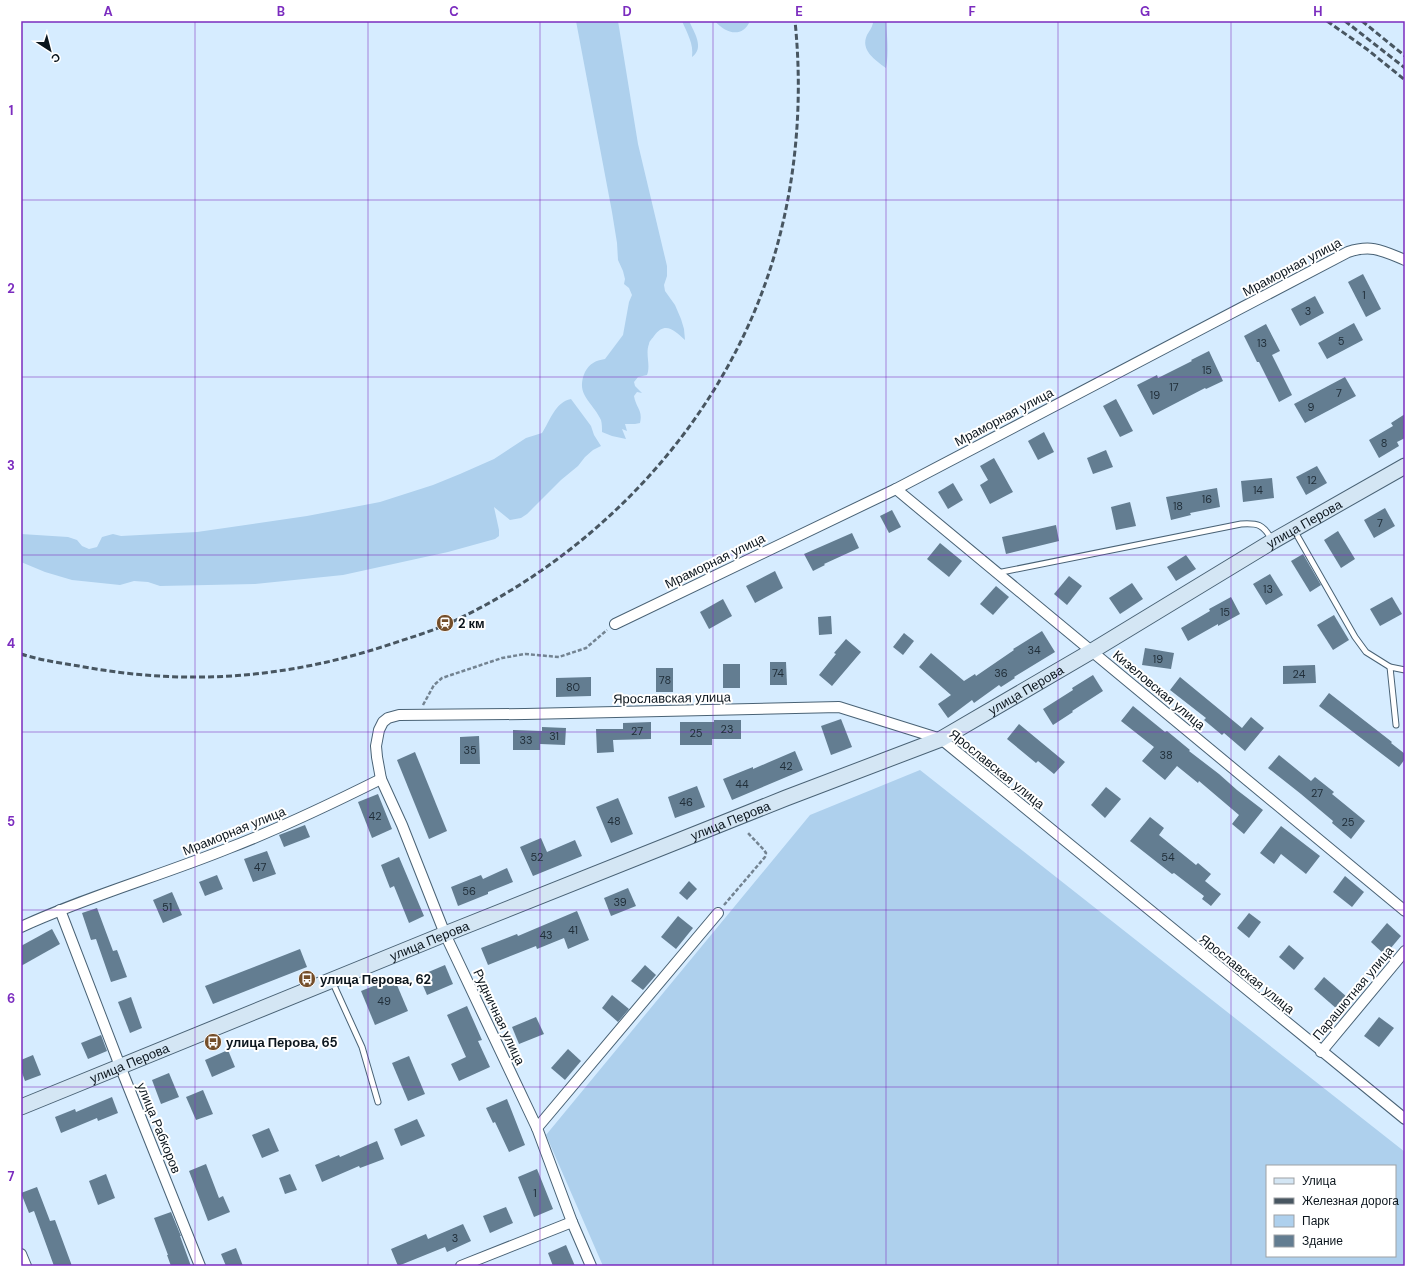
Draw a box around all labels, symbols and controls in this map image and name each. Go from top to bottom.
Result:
text: A [103,3,113,20]
text: B [277,3,285,20]
text: C [449,3,459,20]
text: D [622,3,632,20]
text: E [795,3,803,20]
text: F [968,3,976,20]
text: G [1140,3,1150,20]
text: H [1313,3,1323,20]
north arrow [30,30,70,70]
text: С [49,50,63,66]
text: 1 [9,102,13,119]
street label: Мраморная улица [1240,233,1345,300]
text: 2 [7,280,15,297]
house number: 1 [1362,288,1366,302]
house number: 3 [1305,304,1311,318]
house number: 5 [1338,334,1345,348]
house number: 13 [1257,336,1267,350]
house number: 15 [1202,363,1212,377]
house number: 17 [1169,380,1179,394]
street label: Мраморная улица [952,383,1057,450]
house number: 7 [1336,386,1342,400]
house number: 19 [1150,388,1160,402]
house number: 9 [1308,400,1315,414]
house number: 8 [1381,436,1387,450]
text: 3 [7,457,15,474]
house number: 12 [1307,473,1317,487]
house number: 14 [1253,483,1263,497]
house number: 16 [1202,492,1212,506]
street label: улица Перова [1263,495,1345,552]
house number: 18 [1173,499,1183,513]
house number: 7 [1377,516,1383,530]
street label: Мраморная улица [662,529,769,593]
house number: 13 [1263,582,1273,596]
house number: 15 [1220,605,1230,619]
station icon: 2 км [435,613,455,633]
place label: 2 км [458,615,485,632]
text: 4 [7,635,15,652]
house number: 34 [1027,643,1041,657]
street label: Кизеловская улица [1109,646,1209,734]
house number: 19 [1153,652,1163,666]
street label: улица Перова [985,661,1067,718]
house number: 74 [772,666,784,680]
house number: 36 [994,666,1008,680]
house number: 24 [1293,667,1306,681]
house number: 78 [659,673,671,687]
house number: 80 [566,680,580,694]
street label: Ярославская улица [613,688,732,708]
house number: 23 [721,722,733,736]
house number: 27 [631,724,643,738]
street label: Ярославская улица [946,725,1049,813]
house number: 25 [689,726,703,740]
house number: 31 [549,729,559,743]
house number: 33 [519,733,533,747]
house number: 35 [463,743,477,757]
house number: 38 [1159,748,1173,762]
house number: 42 [779,759,793,773]
house number: 44 [735,777,749,791]
house number: 27 [1311,786,1323,800]
house number: 46 [679,795,693,809]
street label: улица Перова [688,796,773,844]
street label: Мраморная улица [180,802,289,859]
house number: 42 [368,809,382,823]
text: 5 [7,813,15,830]
house number: 48 [607,814,621,828]
house number: 25 [1341,815,1355,829]
house number: 52 [531,850,543,864]
house number: 54 [1161,850,1175,864]
house number: 47 [254,860,266,874]
house number: 56 [462,884,476,898]
house number: 39 [613,895,627,909]
house number: 51 [162,900,172,914]
street label: улица Перова [387,916,472,964]
house number: 41 [568,923,578,937]
house number: 43 [539,928,553,942]
street label: Ярославская улица [1196,930,1299,1018]
street label: Парашютная улица [1309,942,1398,1043]
street label: Рудничная улица [469,966,529,1068]
bus stop icon: улица Перова, 62 [297,969,317,989]
place label: улица Перова, 62 [320,971,431,988]
text: 6 [7,990,15,1007]
house number: 49 [377,994,391,1008]
bus stop icon: улица Перова, 65 [203,1032,223,1052]
place label: улица Перова, 65 [226,1034,338,1051]
street label: улица Перова [87,1039,172,1087]
street label: улица Рабкоров [133,1080,185,1176]
legend [1266,1165,1396,1257]
text: 7 [8,1168,15,1185]
text: Улица [1302,1173,1336,1189]
house number: 1 [533,1186,537,1200]
text: Железная дорога [1302,1193,1399,1209]
text: Парк [1302,1213,1330,1229]
house number: 3 [452,1231,458,1245]
text: Здание [1302,1233,1343,1249]

